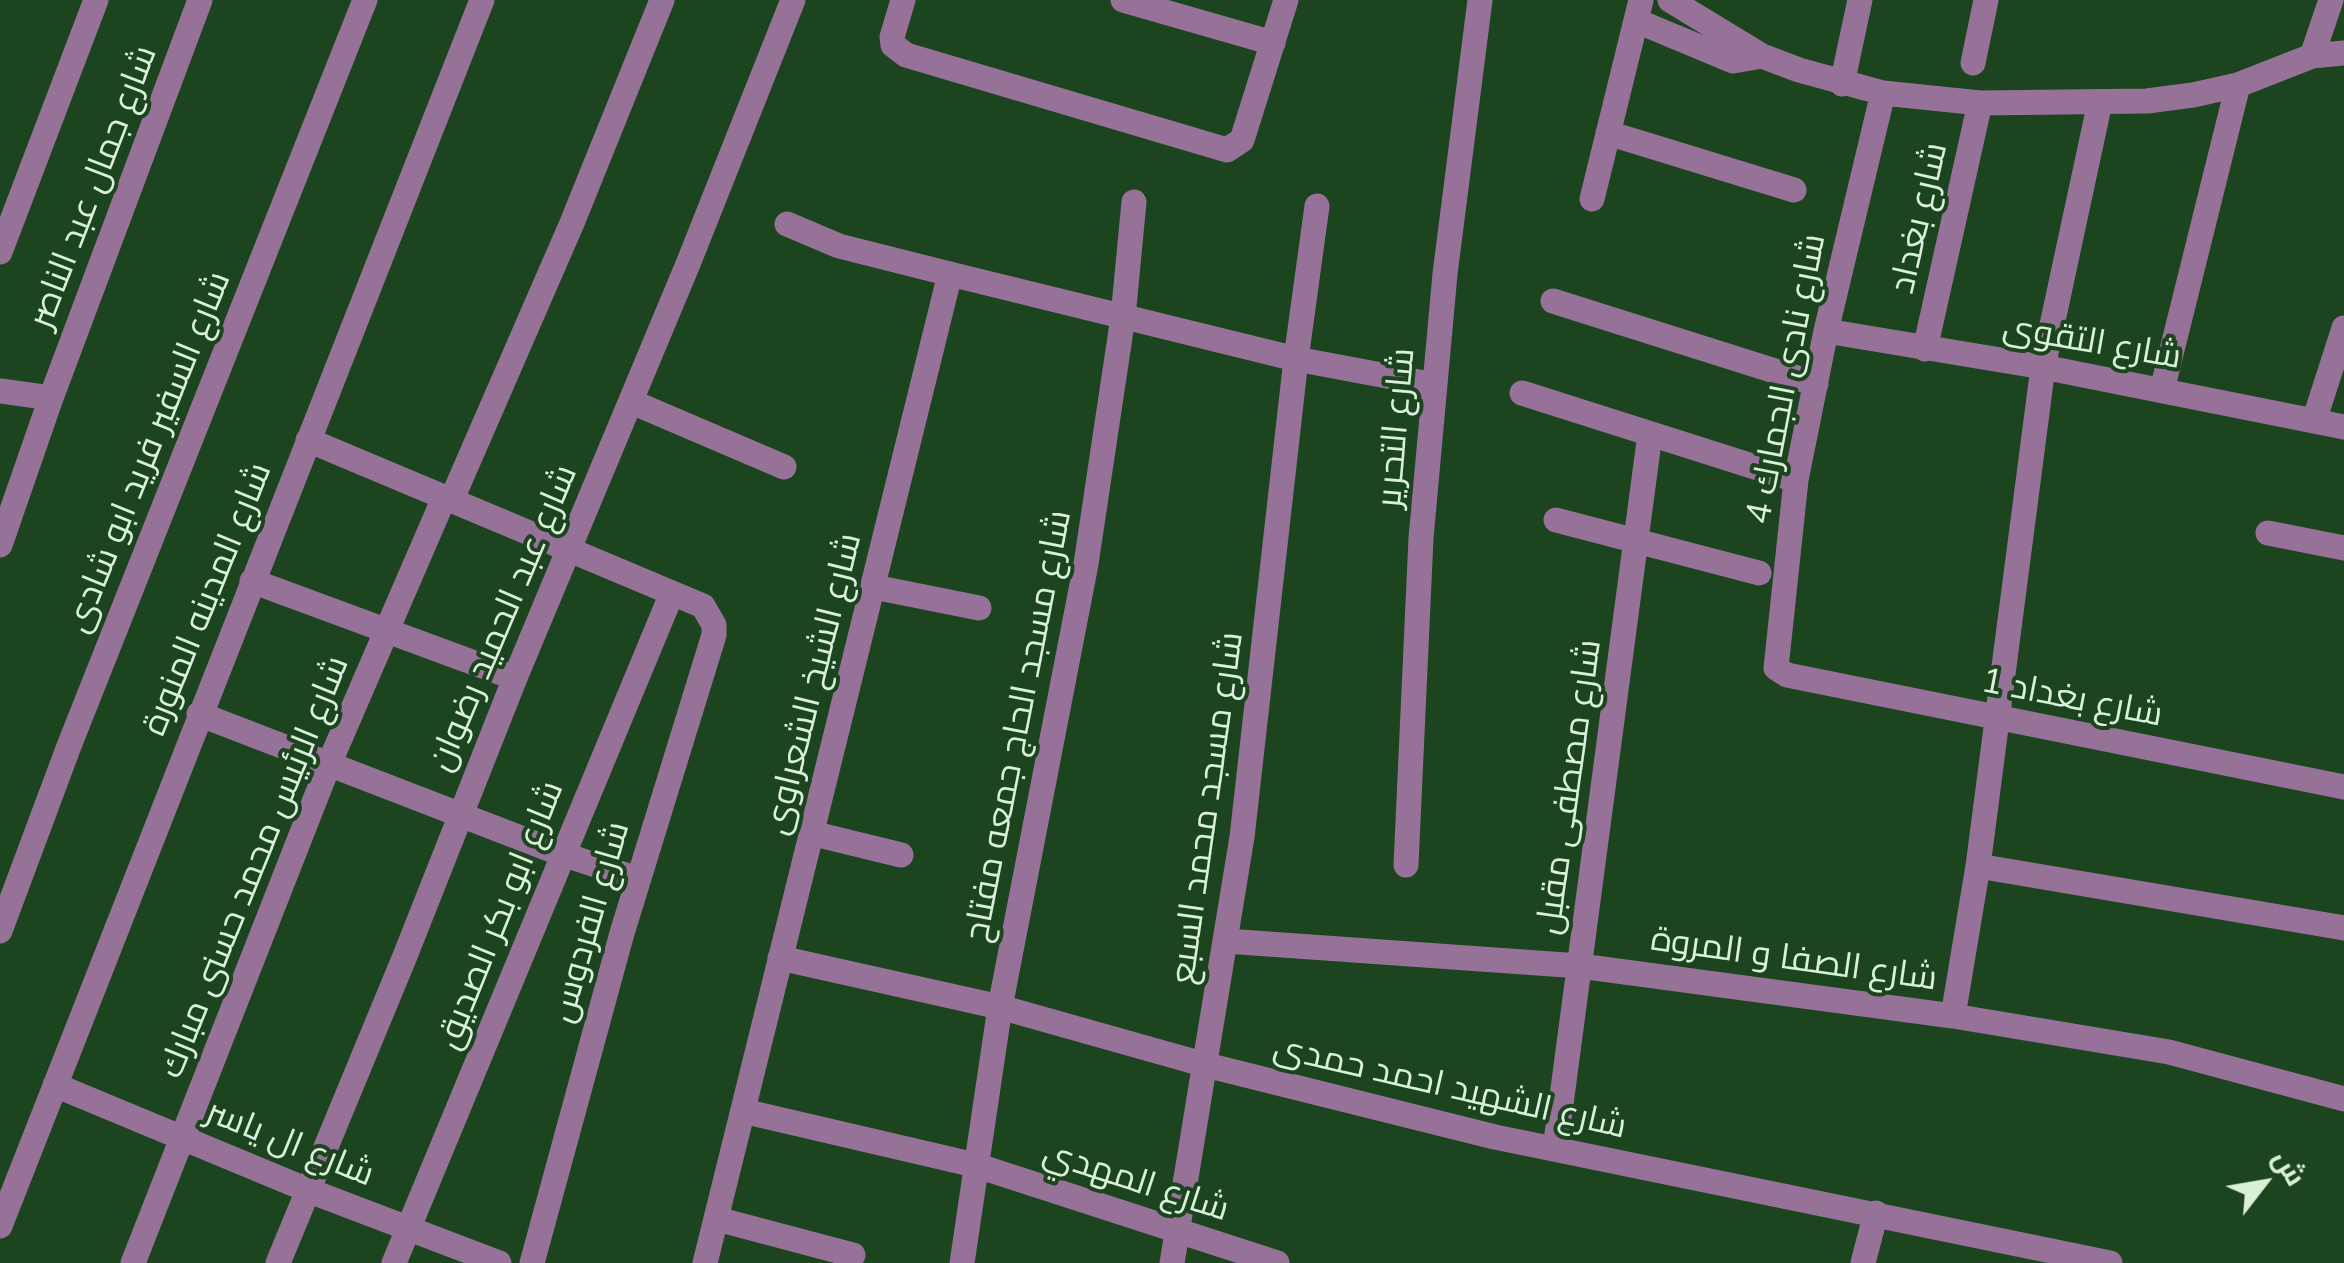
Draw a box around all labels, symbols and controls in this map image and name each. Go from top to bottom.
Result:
street label: شارع جمال عبد الناصر [20,40,166,334]
street label: شارع بغداد [1881,138,1957,298]
street label: شارع نادى الجمارك 4 [1737,230,1835,528]
street label: شارع السفير فريد ابو شادى [56,265,240,639]
street label: شارع التقوى [2000,306,2184,378]
street label: شارع التحرير [1368,346,1424,510]
street label: شارع المدينه المنورة [133,457,281,741]
street label: شارع عبد الحميد رضوان [419,459,587,777]
street label: شارع مسجد الحاج جمعه مفتاح [956,507,1080,945]
street label: شارع الشيخ الشعراوى [755,529,871,839]
street label: شارع مسجد محمد السبع [1161,629,1253,987]
street label: شارع مصطفى مقبل [1528,637,1610,937]
street label: شارع الرئيس محمد حسنى مبارك [150,650,358,1084]
street label: شارع بغداد 1 [1978,660,2166,736]
street label: شارع ابو بكر الصديق [427,775,573,1055]
street label: شارع الفردوس [541,817,639,1027]
street label: شارع الصفا و المروة [1648,918,1940,1000]
street label: شارع الشهيد احمد حمدى [1270,1026,1630,1148]
street label: شارع ال ياسر [200,1090,380,1196]
street label: شارع المهدي [1038,1131,1234,1231]
north arrow [2214,1133,2314,1233]
text: ش [2266,1143,2314,1192]

